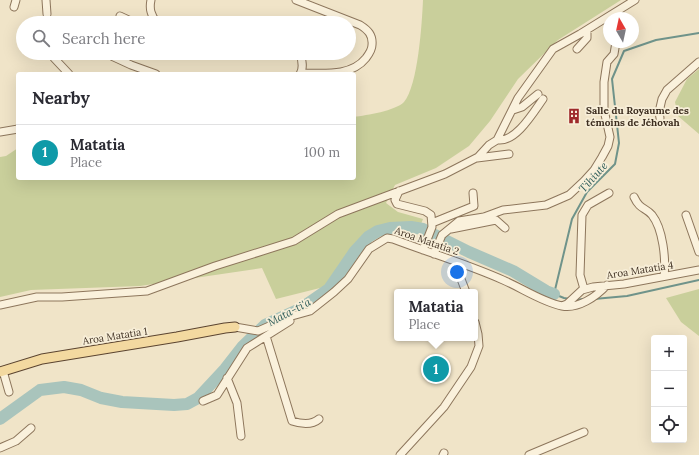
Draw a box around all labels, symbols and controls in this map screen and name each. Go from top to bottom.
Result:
north arrow [603,12,639,48]
search box [16,16,356,60]
icon: search [30,27,52,49]
text: Search here [62,29,145,48]
text: Nearby [32,87,90,109]
place label: Salle du Royaume des témoins de Jéhovah [586,104,689,129]
building icon: Salle du Royaume des témoins de Jéhovah [565,107,583,125]
text: Matatia [70,135,125,154]
text: 1 [42,144,48,161]
text: 100 m [304,144,340,161]
text: Place [70,154,102,171]
water label: Tihiute [576,159,610,195]
street label: Aroa Matatia 2 [392,224,461,258]
street label: Aroa Matatia 4 [605,258,675,282]
your location [447,262,467,282]
popup [394,289,478,341]
water label: Mata-ti'a [265,294,314,329]
text: Matatia [408,297,464,316]
text: Place [408,316,440,333]
street label: Aroa Matatia 1 [81,324,149,348]
map controls [651,335,687,443]
button: + [651,335,687,371]
pin: 1 [423,354,449,384]
button: − [651,371,687,407]
button: locate [651,407,687,443]

